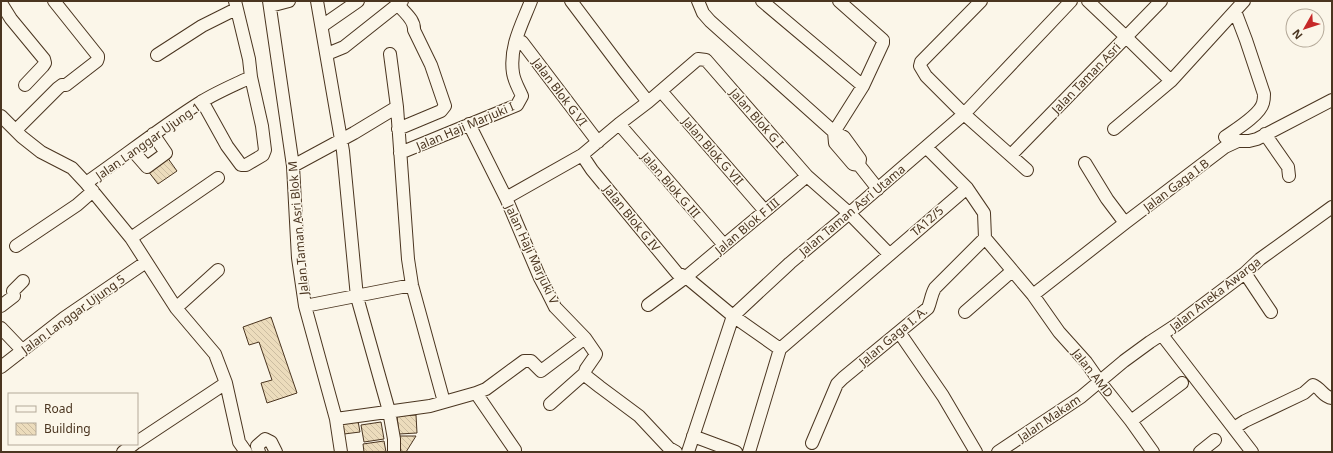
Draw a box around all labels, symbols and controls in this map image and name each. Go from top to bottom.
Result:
north arrow [1285,8,1325,48]
text: N [1288,26,1305,43]
street label: Jalan Taman Asri [1047,39,1124,118]
street label: Jalan Blok G VI [528,54,591,130]
street label: Jalan Blok G I [726,84,788,151]
street label: Jalan Langgar Ujung 1 [91,98,204,184]
street label: Jalan Haji Marjuki I [412,98,517,155]
street label: Jalan Blok G VII [678,112,747,189]
street label: Jalan Blok G III [637,148,704,222]
street label: Jalan Gaga I.B [1139,155,1212,216]
street label: Jalan Taman Asri Blok M [284,160,312,297]
street label: Jalan Taman Asri Utama [795,161,909,260]
street label: Jalan Blok G IV [599,180,665,256]
street label: Jalan Blok F III [710,194,783,259]
street label: Jalan Haji Marjuki V [501,200,563,307]
street label: TA12/5 [907,202,947,240]
street label: Jalan Aneka Awarga [1165,253,1264,336]
street label: Jalan Langgar Ujung 5 [17,270,128,358]
street label: Jalan Gaga I. A. [854,302,931,370]
street label: Jalan AMD [1068,344,1118,401]
street label: Jalan Makam [1013,391,1084,446]
legend [8,393,138,445]
text: Road [44,400,73,417]
text: Building [44,420,91,437]

